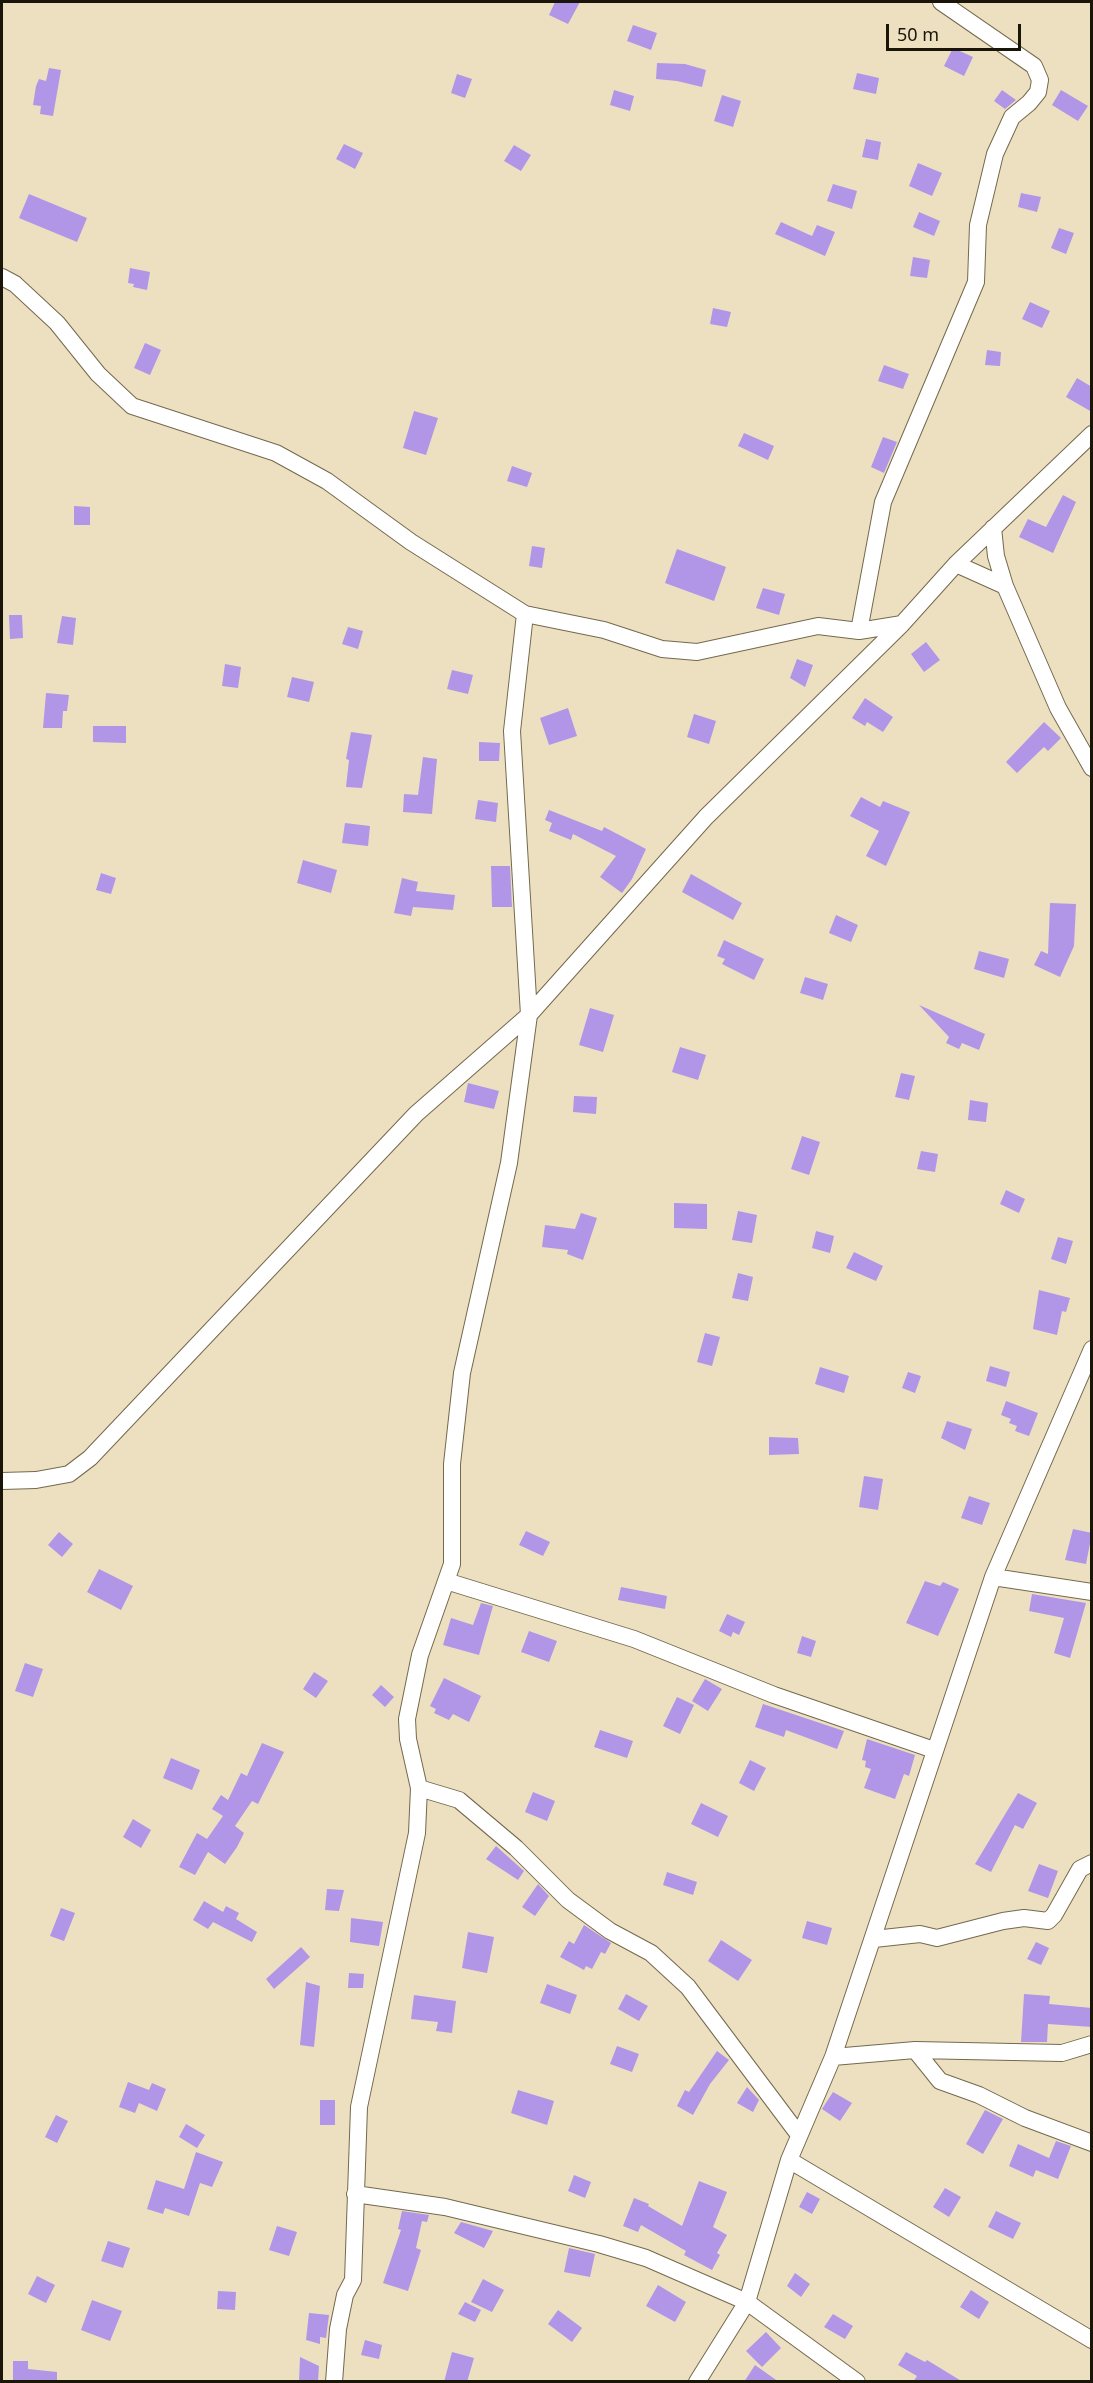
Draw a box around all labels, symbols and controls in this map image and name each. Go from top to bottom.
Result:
scale bar [889,12,1024,50]
text: 50 m [897,22,939,46]

